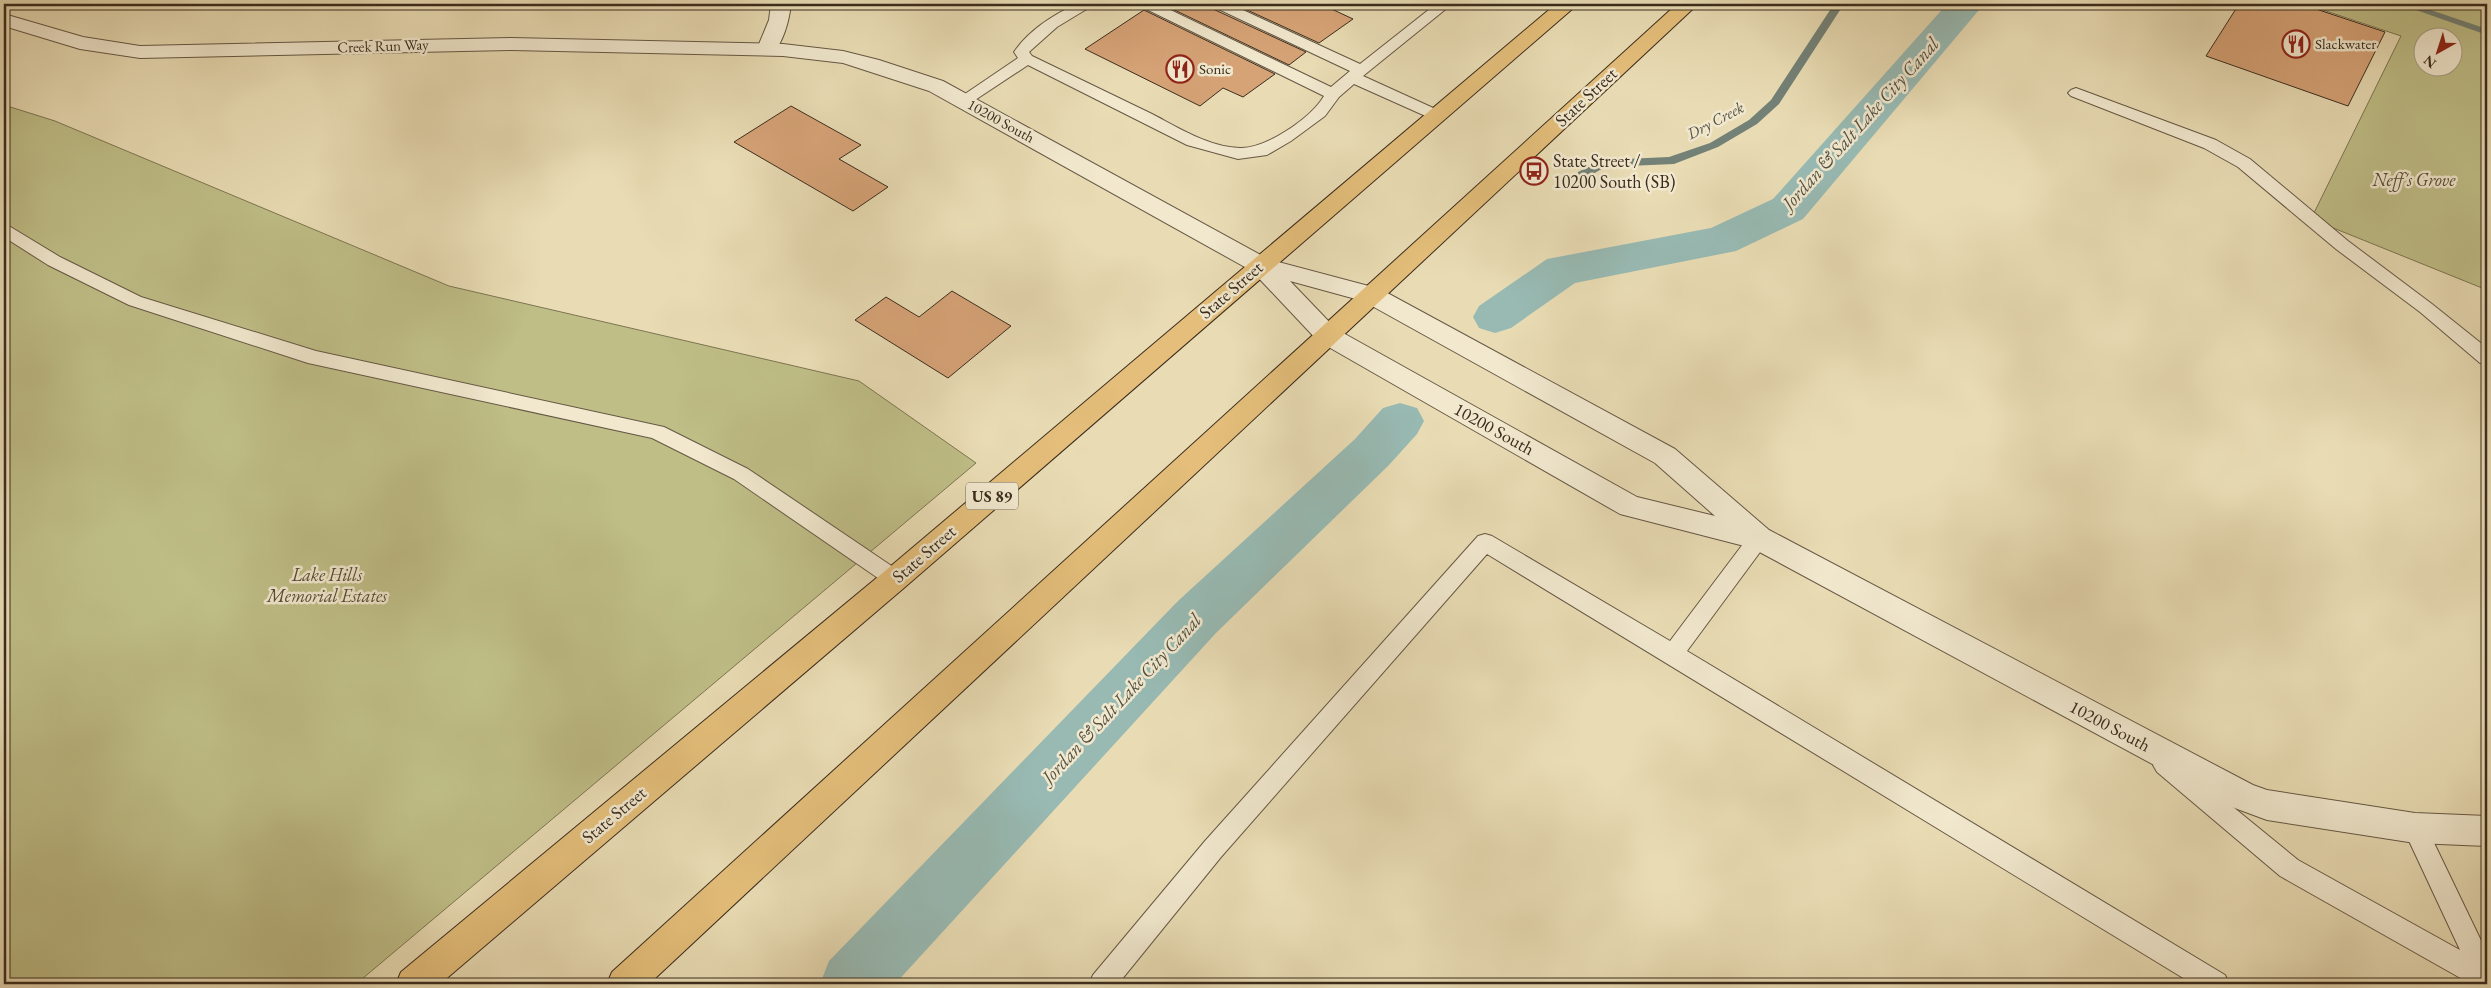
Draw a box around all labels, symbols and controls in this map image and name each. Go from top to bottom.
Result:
north arrow [2414,28,2464,78]
restaurant icon: Slackwater [2281,29,2311,59]
water label: Jordan & Salt Lake City Canal [1774,32,1945,218]
street label: Creek Run Way [337,34,429,57]
place label: Slackwater [2315,34,2376,53]
text: N [2419,51,2440,73]
restaurant icon: Sonic [1165,54,1195,84]
place label: Sonic [1199,59,1231,78]
street label: State Street [1550,62,1622,131]
street label: 10200 South [964,94,1038,147]
water label: Dry Creek [1682,96,1748,145]
place label: State Street / 10200 South (SB) [1553,149,1675,193]
bus stop icon: State Street / 10200 South (SB) [1519,156,1549,186]
park label: Neff's Grove [2372,168,2456,192]
street label: State Street [1194,255,1268,324]
street label: 10200 South [1450,397,1539,460]
road number: US 89 [966,482,1018,510]
street label: State Street [887,519,961,588]
park label: Lake Hills Memorial Estates [266,563,388,607]
water label: Jordan & Salt Lake City Canal [1033,608,1207,792]
street label: 10200 South [2066,695,2155,756]
street label: State Street [577,781,651,848]

